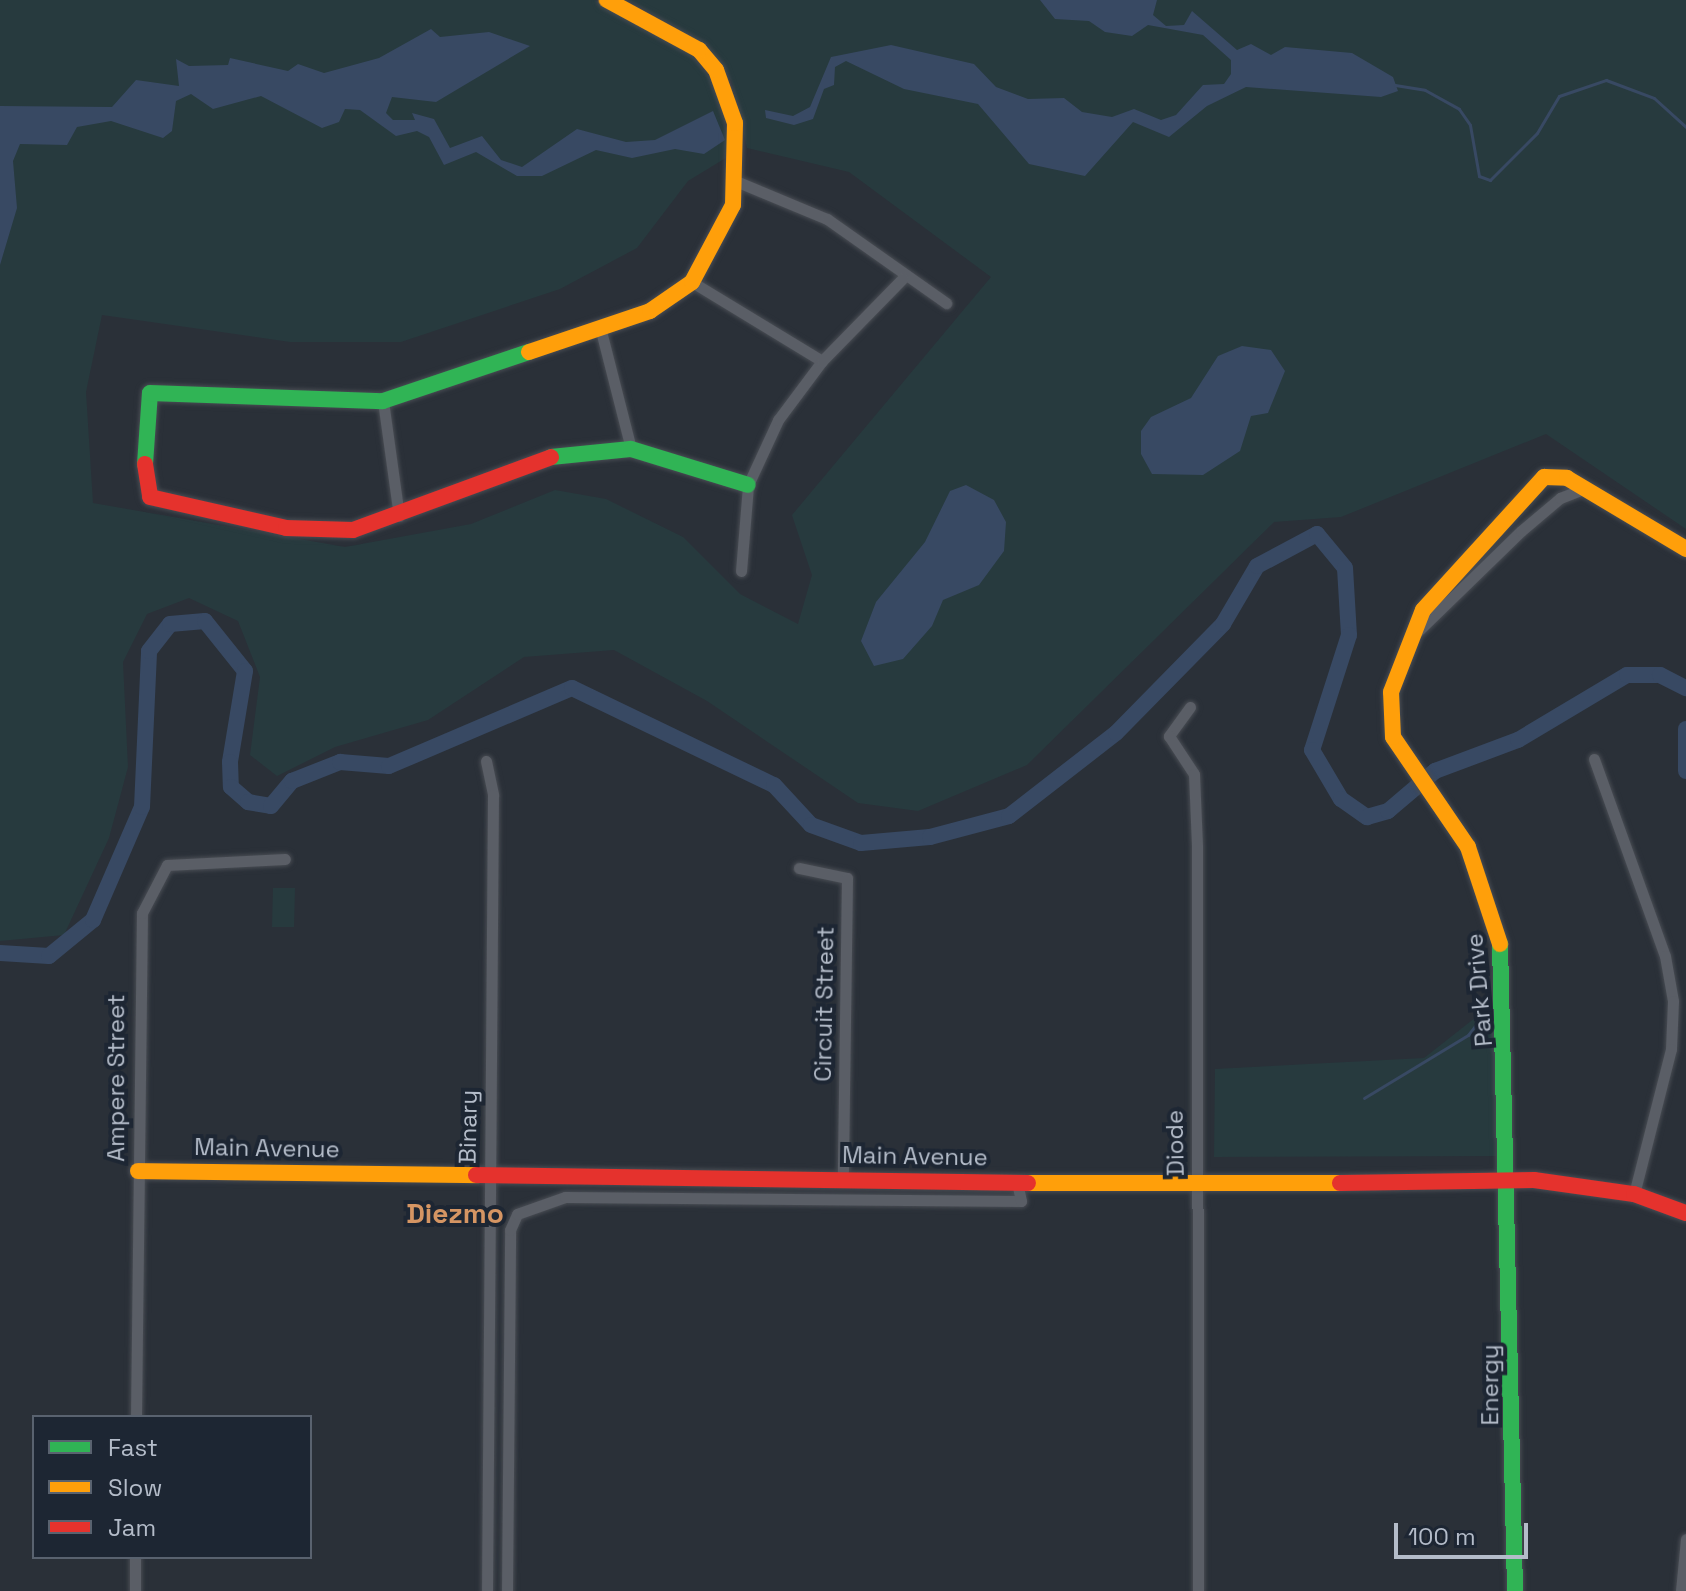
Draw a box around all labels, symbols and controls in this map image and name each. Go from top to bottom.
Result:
street label: Circuit Street [808,926,840,1082]
street label: Park Drive [1460,932,1498,1048]
street label: Ampere Street [102,994,130,1162]
street label: Binary [453,1090,483,1164]
street label: Diode [1160,1110,1190,1176]
street label: Main Avenue [194,1132,340,1164]
street label: Main Avenue [842,1140,988,1172]
district label: Diezmo [406,1196,504,1230]
street label: Energy [1476,1344,1504,1426]
legend [32,1415,312,1559]
text: Fast [108,1432,158,1463]
text: Slow [108,1472,162,1503]
scale bar [1398,1507,1532,1557]
text: Jam [108,1512,156,1543]
text: 100 m [1408,1521,1476,1552]

